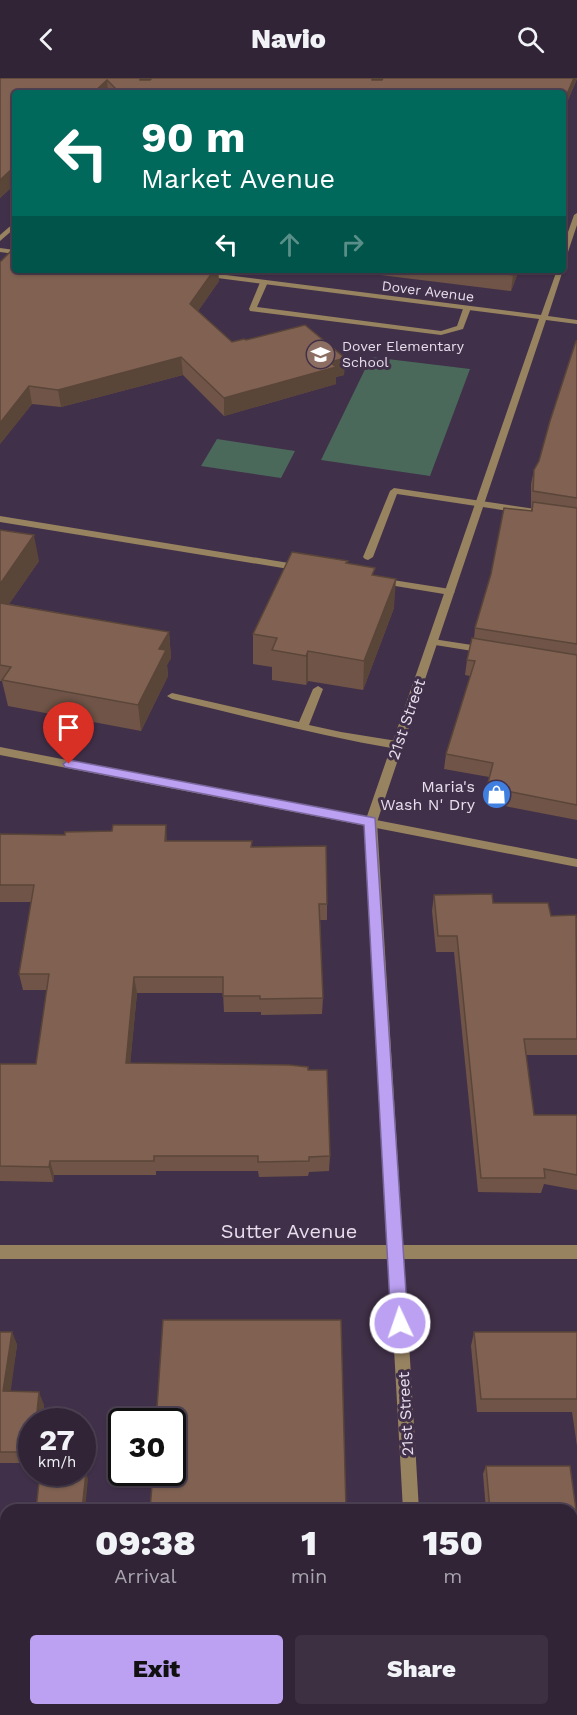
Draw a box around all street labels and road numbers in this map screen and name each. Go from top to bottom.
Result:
street label: Dover Avenue [381,277,475,305]
street label: 21st Street [384,676,429,762]
street label: Sutter Avenue [221,1219,357,1243]
street label: 21st Street [394,1371,417,1457]

